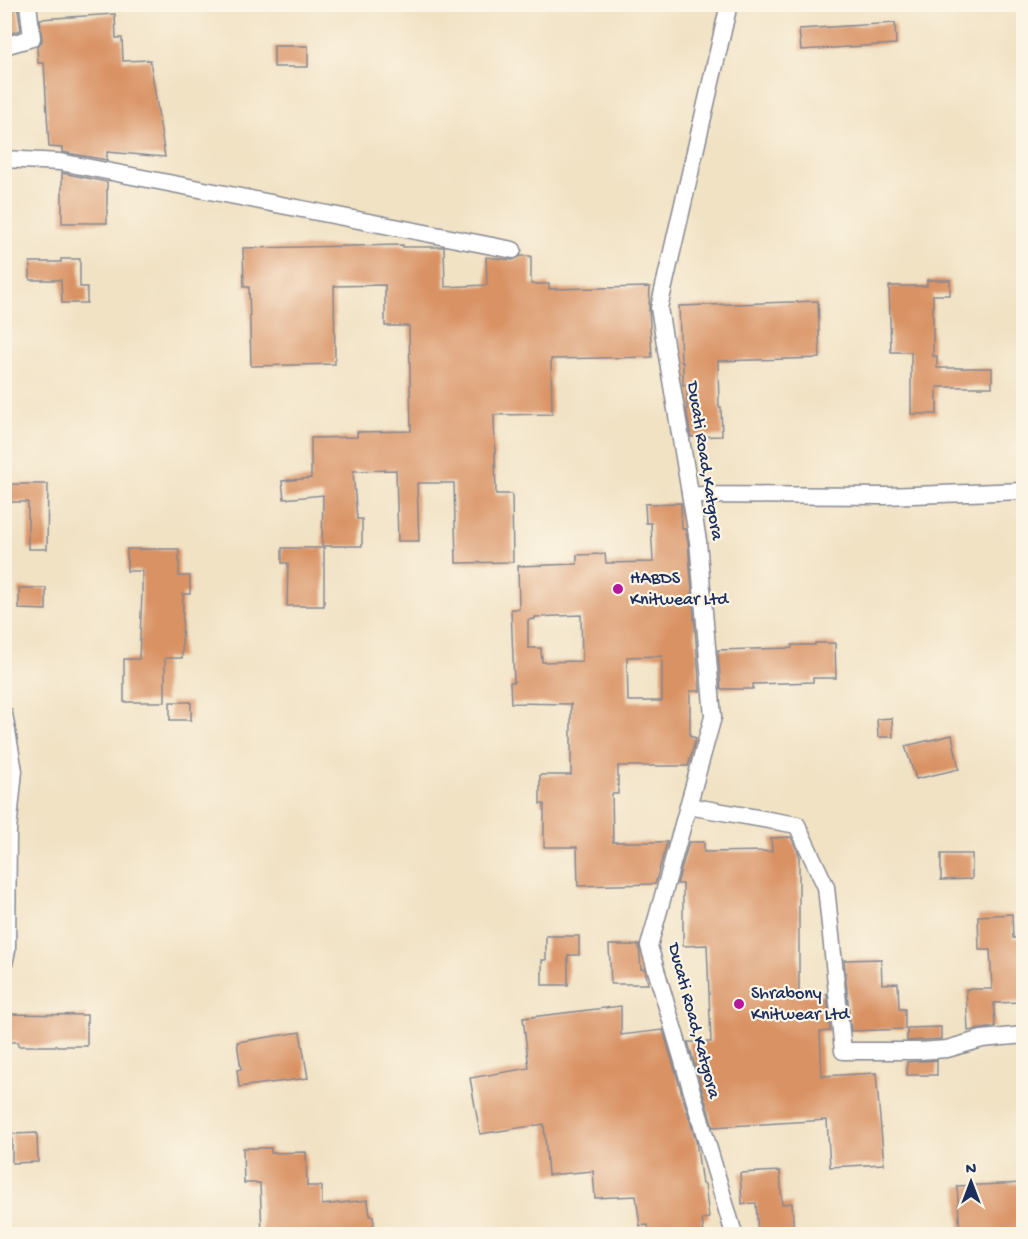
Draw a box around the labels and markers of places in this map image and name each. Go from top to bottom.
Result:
place label: HABDS Knitwear Ltd [630,569,730,611]
marker: HABDS Knitwear Ltd [611,582,625,596]
place label: Shrabony Knitwear Ltd [751,984,851,1026]
marker: Shrabony Knitwear Ltd [732,997,746,1011]

